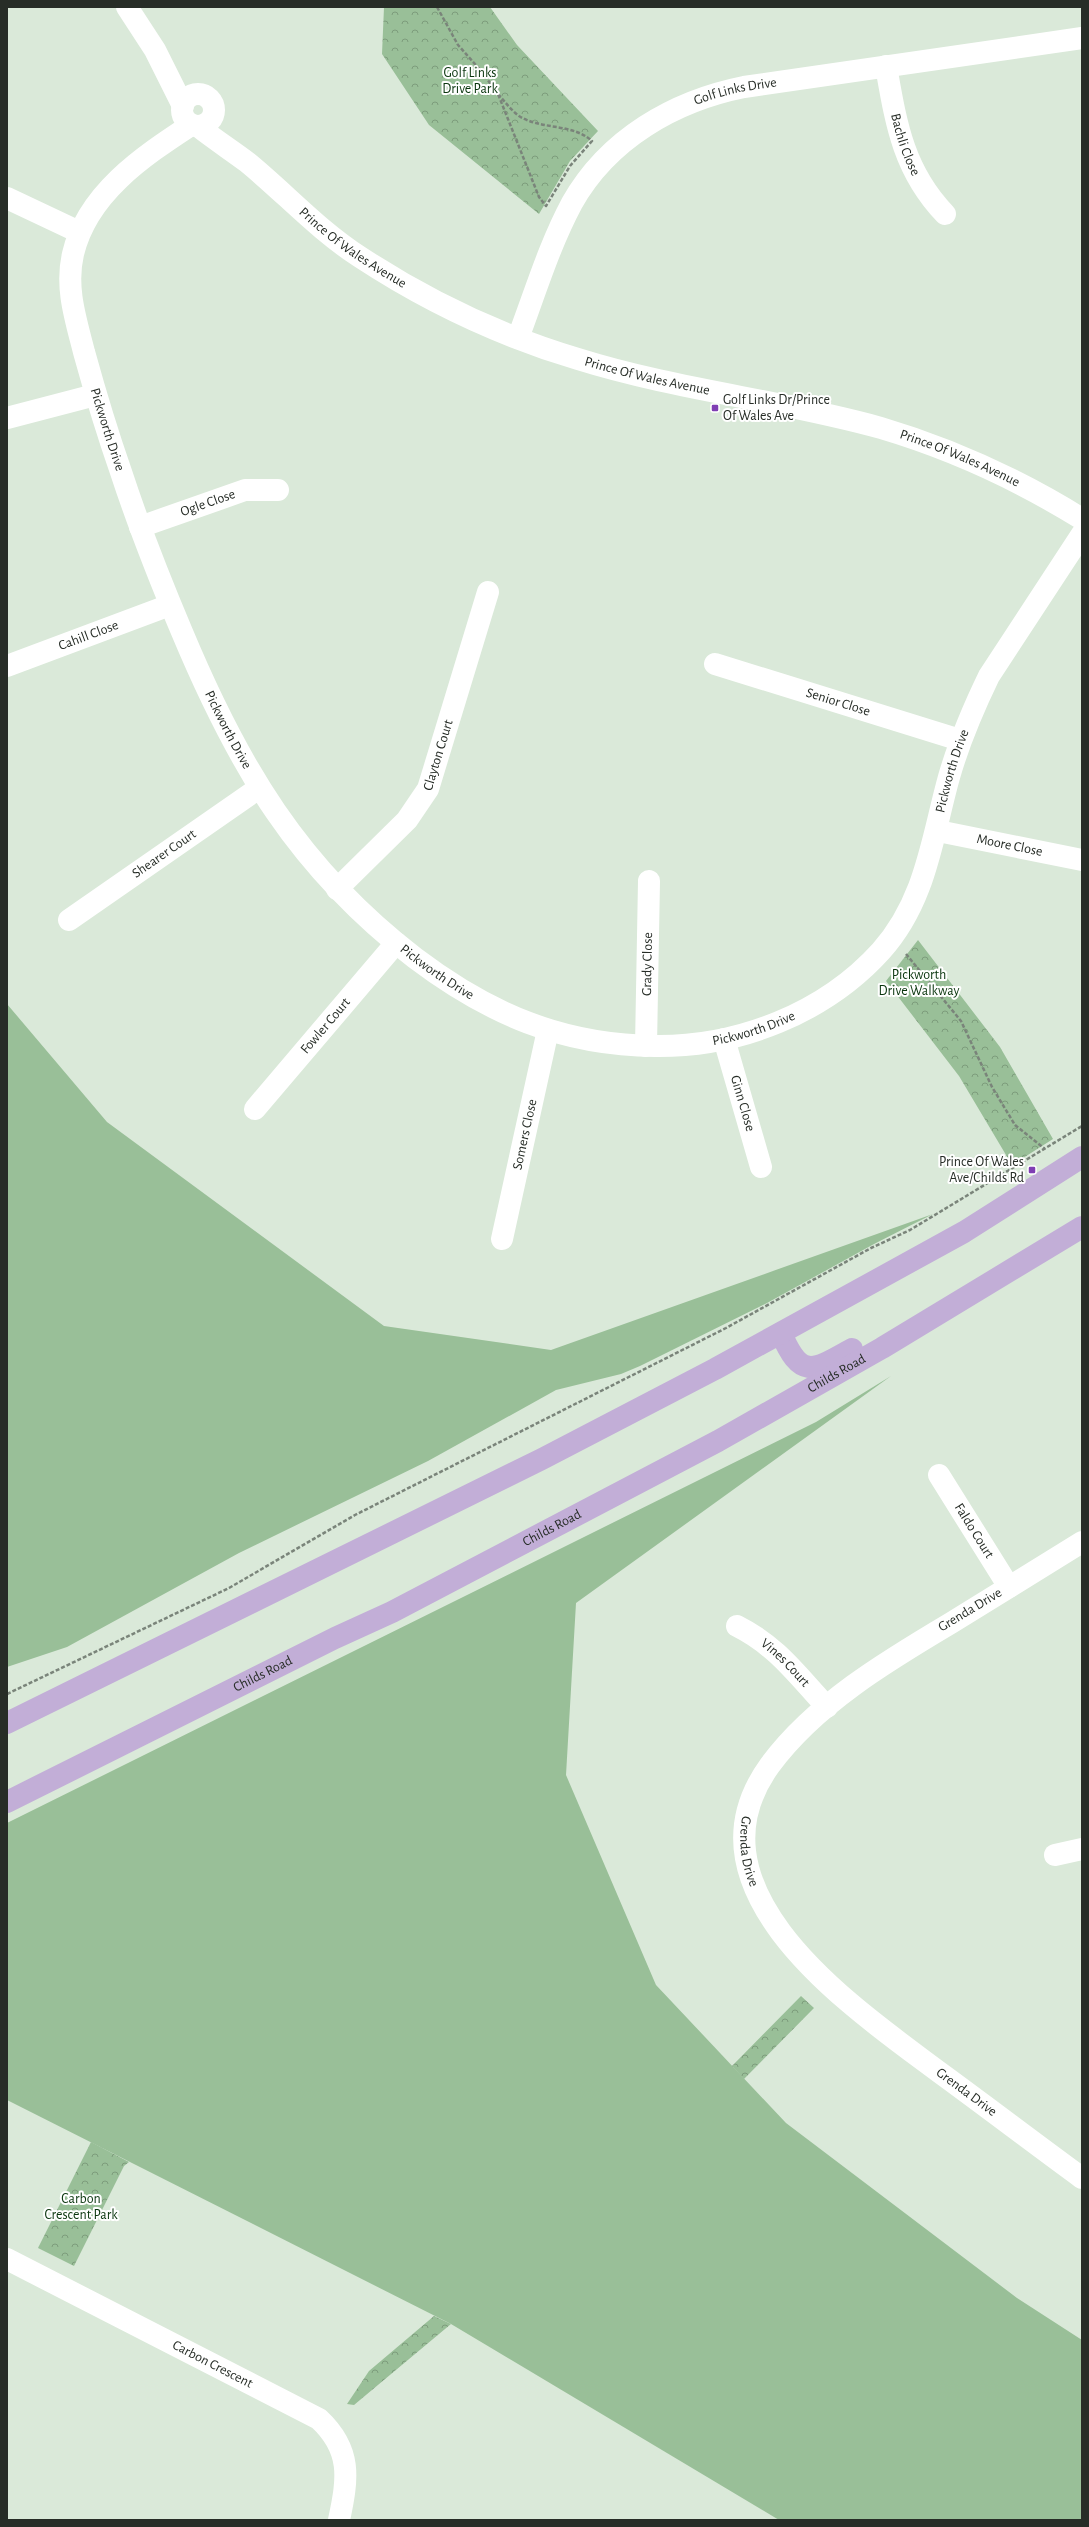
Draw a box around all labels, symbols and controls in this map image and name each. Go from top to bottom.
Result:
park label: Golf Links Drive Park [442,66,498,96]
street label: Golf Links Drive [692,75,777,108]
street label: Bachli Close [888,112,923,178]
street label: Prince Of Wales Avenue [296,205,409,291]
street label: Prince Of Wales Avenue [583,354,711,398]
street label: Pickworth Drive [88,386,127,473]
place label: Golf Links Dr/Prince Of Wales Ave [723,393,830,423]
marker: Golf Links Dr/Prince Of Wales Ave [710,403,720,413]
street label: Prince Of Wales Avenue [898,427,1022,490]
street label: Ogle Close [179,487,237,519]
street label: Cahill Close [57,618,120,653]
street label: Senior Close [804,686,872,719]
street label: Pickworth Drive [202,689,254,771]
street label: Clayton Court [421,718,456,792]
street label: Pickworth Drive [933,727,972,814]
street label: Shearer Court [130,827,199,881]
street label: Moore Close [975,832,1044,859]
street label: Grady Close [640,932,655,996]
street label: Pickworth Drive [397,942,476,1002]
park label: Pickworth Drive Walkway [879,968,959,998]
street label: Fowler Court [298,995,353,1057]
street label: Pickworth Drive [711,1009,797,1048]
street label: Ginn Close [728,1074,757,1133]
street label: Somers Close [510,1098,540,1171]
place label: Prince Of Wales Ave/Childs Rd [939,1155,1024,1185]
marker: Prince Of Wales Ave/Childs Rd [1027,1165,1037,1175]
street label: Childs Road [805,1352,868,1396]
street label: Faldo Court [952,1501,997,1561]
street label: Childs Road [520,1507,584,1549]
street label: Grenda Drive [936,1586,1004,1634]
street label: Vines Court [758,1636,813,1690]
street label: Childs Road [231,1654,295,1695]
street label: Grenda Drive [737,1815,761,1889]
street label: Grenda Drive [934,2065,999,2119]
park label: Carbon Crescent Park [44,2192,118,2222]
street label: Carbon Crescent [170,2338,256,2391]

